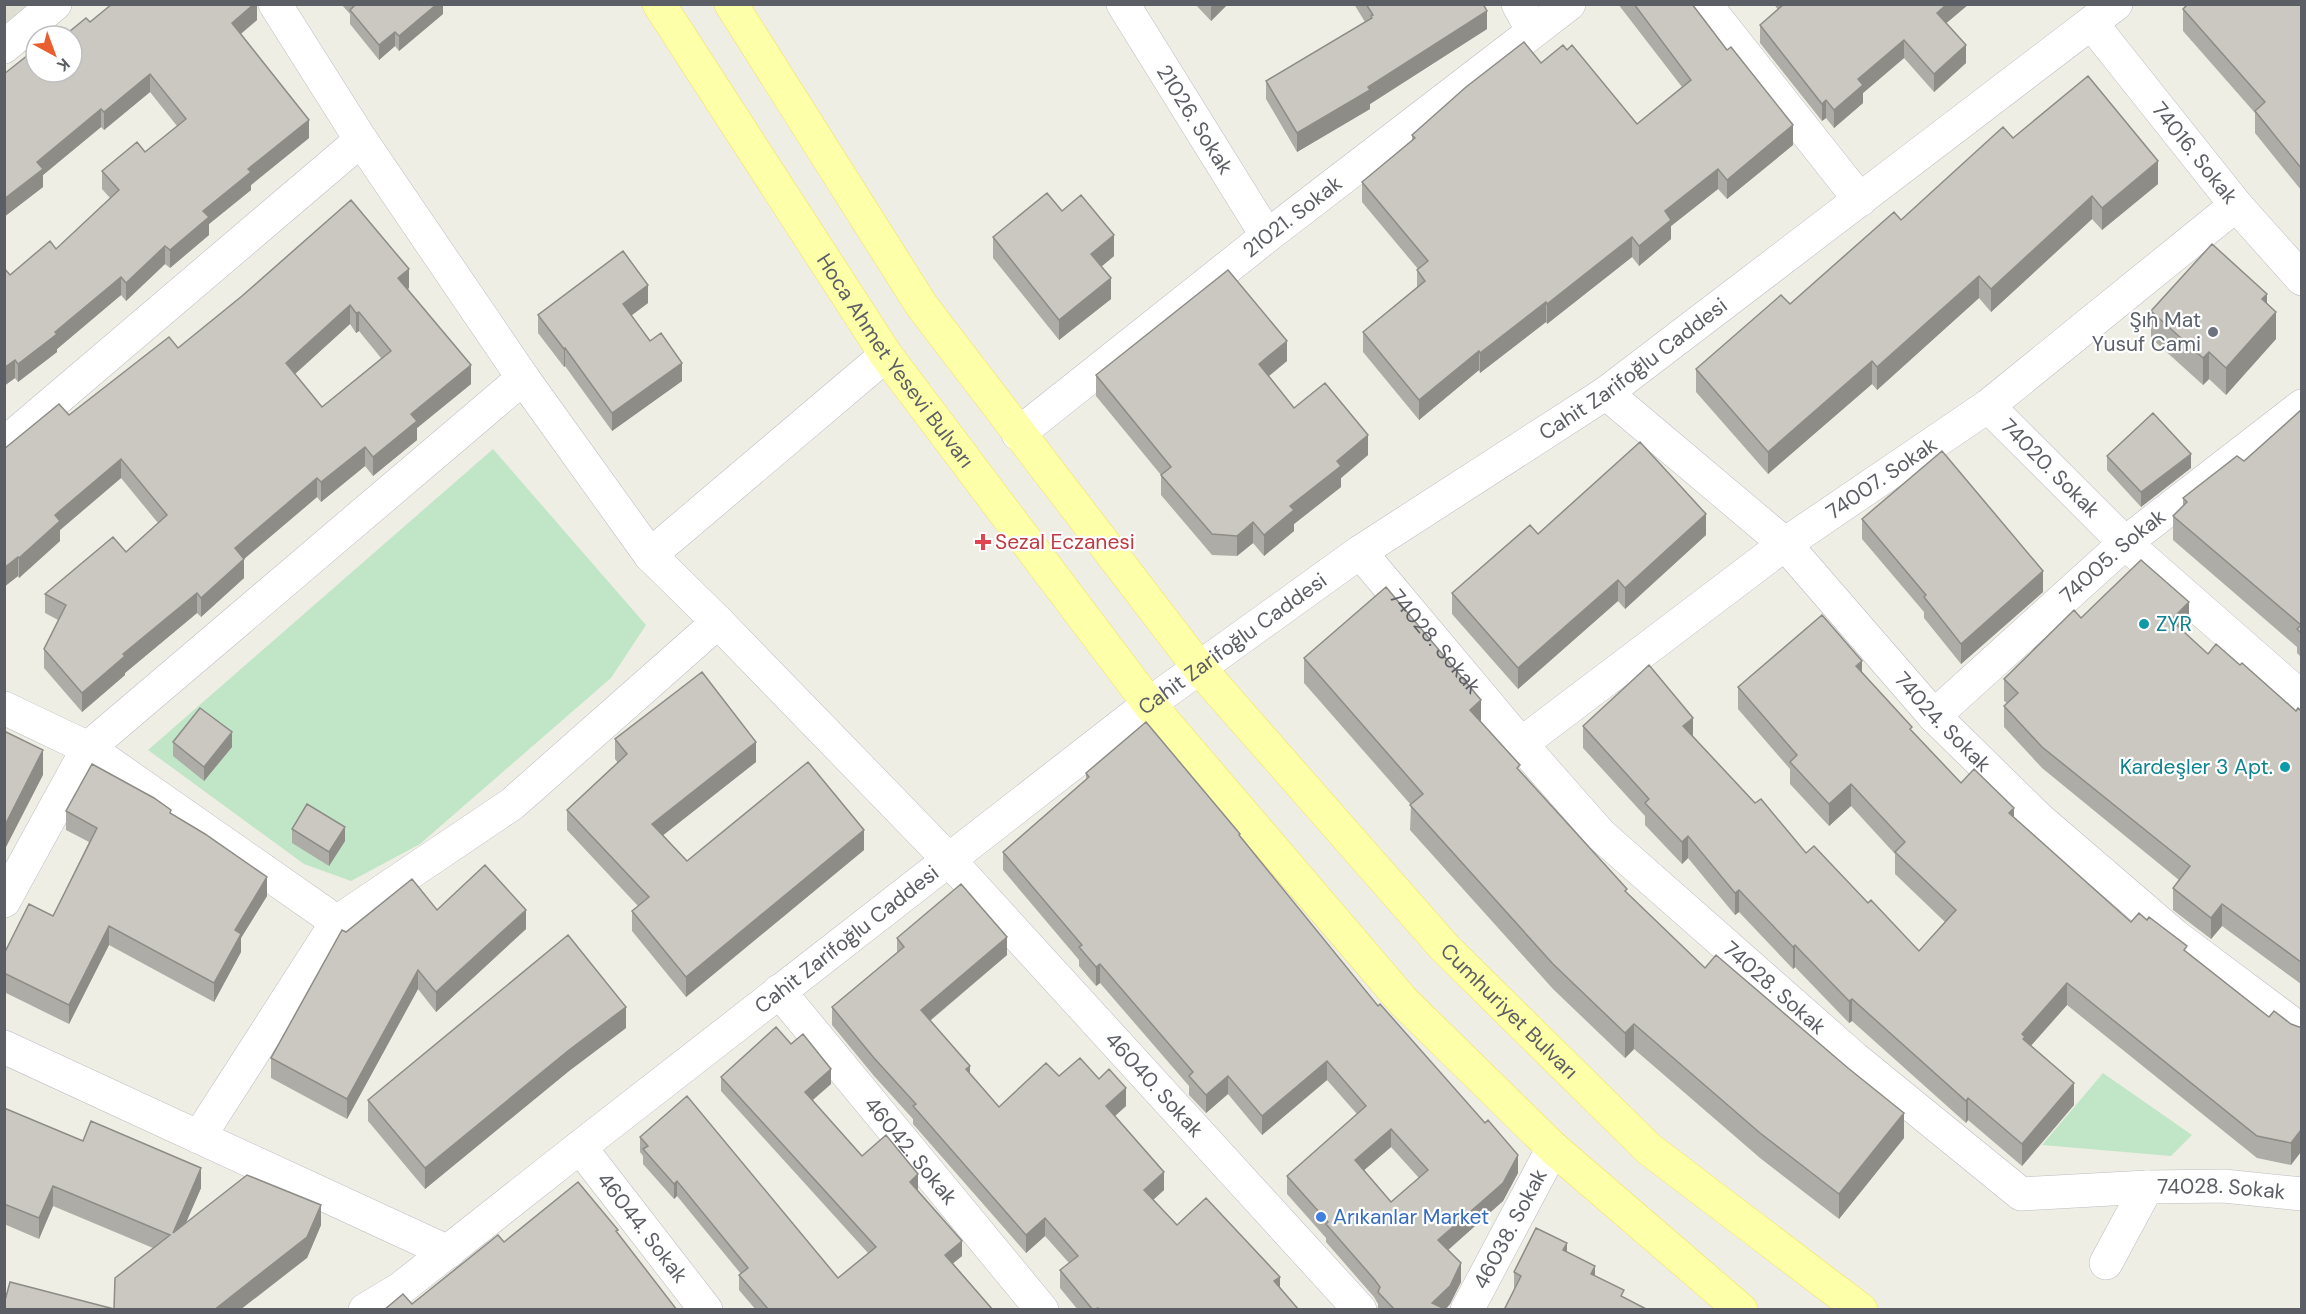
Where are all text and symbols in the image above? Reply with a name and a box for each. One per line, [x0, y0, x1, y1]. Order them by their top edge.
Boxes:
north arrow [24, 24, 84, 84]
text: K [52, 54, 74, 77]
street label: 21026. Sokak [1150, 59, 1240, 180]
street label: 74016. Sokak [2145, 96, 2244, 210]
street label: 21021. Sokak [1237, 169, 1348, 264]
street label: Hoca Ahmet Yesevi Bulvarı [810, 248, 980, 474]
street label: Cahit Zarifoğlu Caddesi [1533, 292, 1733, 447]
place label: Şıh Mat Yusuf Cami [2092, 306, 2201, 358]
marker: Şıh Mat Yusuf Cami [2206, 325, 2220, 339]
street label: 74020. Sokak [1995, 413, 2106, 524]
street label: 74007. Sokak [1821, 431, 1943, 526]
street label: 74005. Sokak [2054, 502, 2172, 609]
place label: Sezal Eczanesi [995, 528, 1135, 556]
marker: Sezal Eczanesi [976, 535, 990, 549]
street label: Cahit Zarifoğlu Caddesi [1132, 566, 1332, 721]
street label: 74028. Sokak [1383, 583, 1487, 700]
place label: ZYR [2156, 610, 2192, 638]
marker: ZYR [2137, 617, 2151, 631]
street label: 74024. Sokak [1888, 666, 1997, 778]
place label: Kardeşler 3 Apt. [2120, 753, 2273, 781]
marker: Kardeşler 3 Apt. [2278, 760, 2292, 774]
street label: Cahit Zarifoğlu Caddesi [749, 859, 945, 1020]
street label: 74028. Sokak [1717, 935, 1832, 1041]
street label: Cumhuriyet Bulvarı [1434, 937, 1584, 1085]
street label: 46040. Sokak [1099, 1026, 1210, 1144]
street label: 46042. Sokak [858, 1091, 964, 1211]
street label: 46038. Sokak [1467, 1163, 1554, 1294]
street label: 46044. Sokak [591, 1167, 694, 1289]
street label: 74028. Sokak [2157, 1172, 2287, 1206]
place label: Arıkanlar Market [1333, 1203, 1489, 1231]
marker: Arıkanlar Market [1314, 1210, 1328, 1224]

